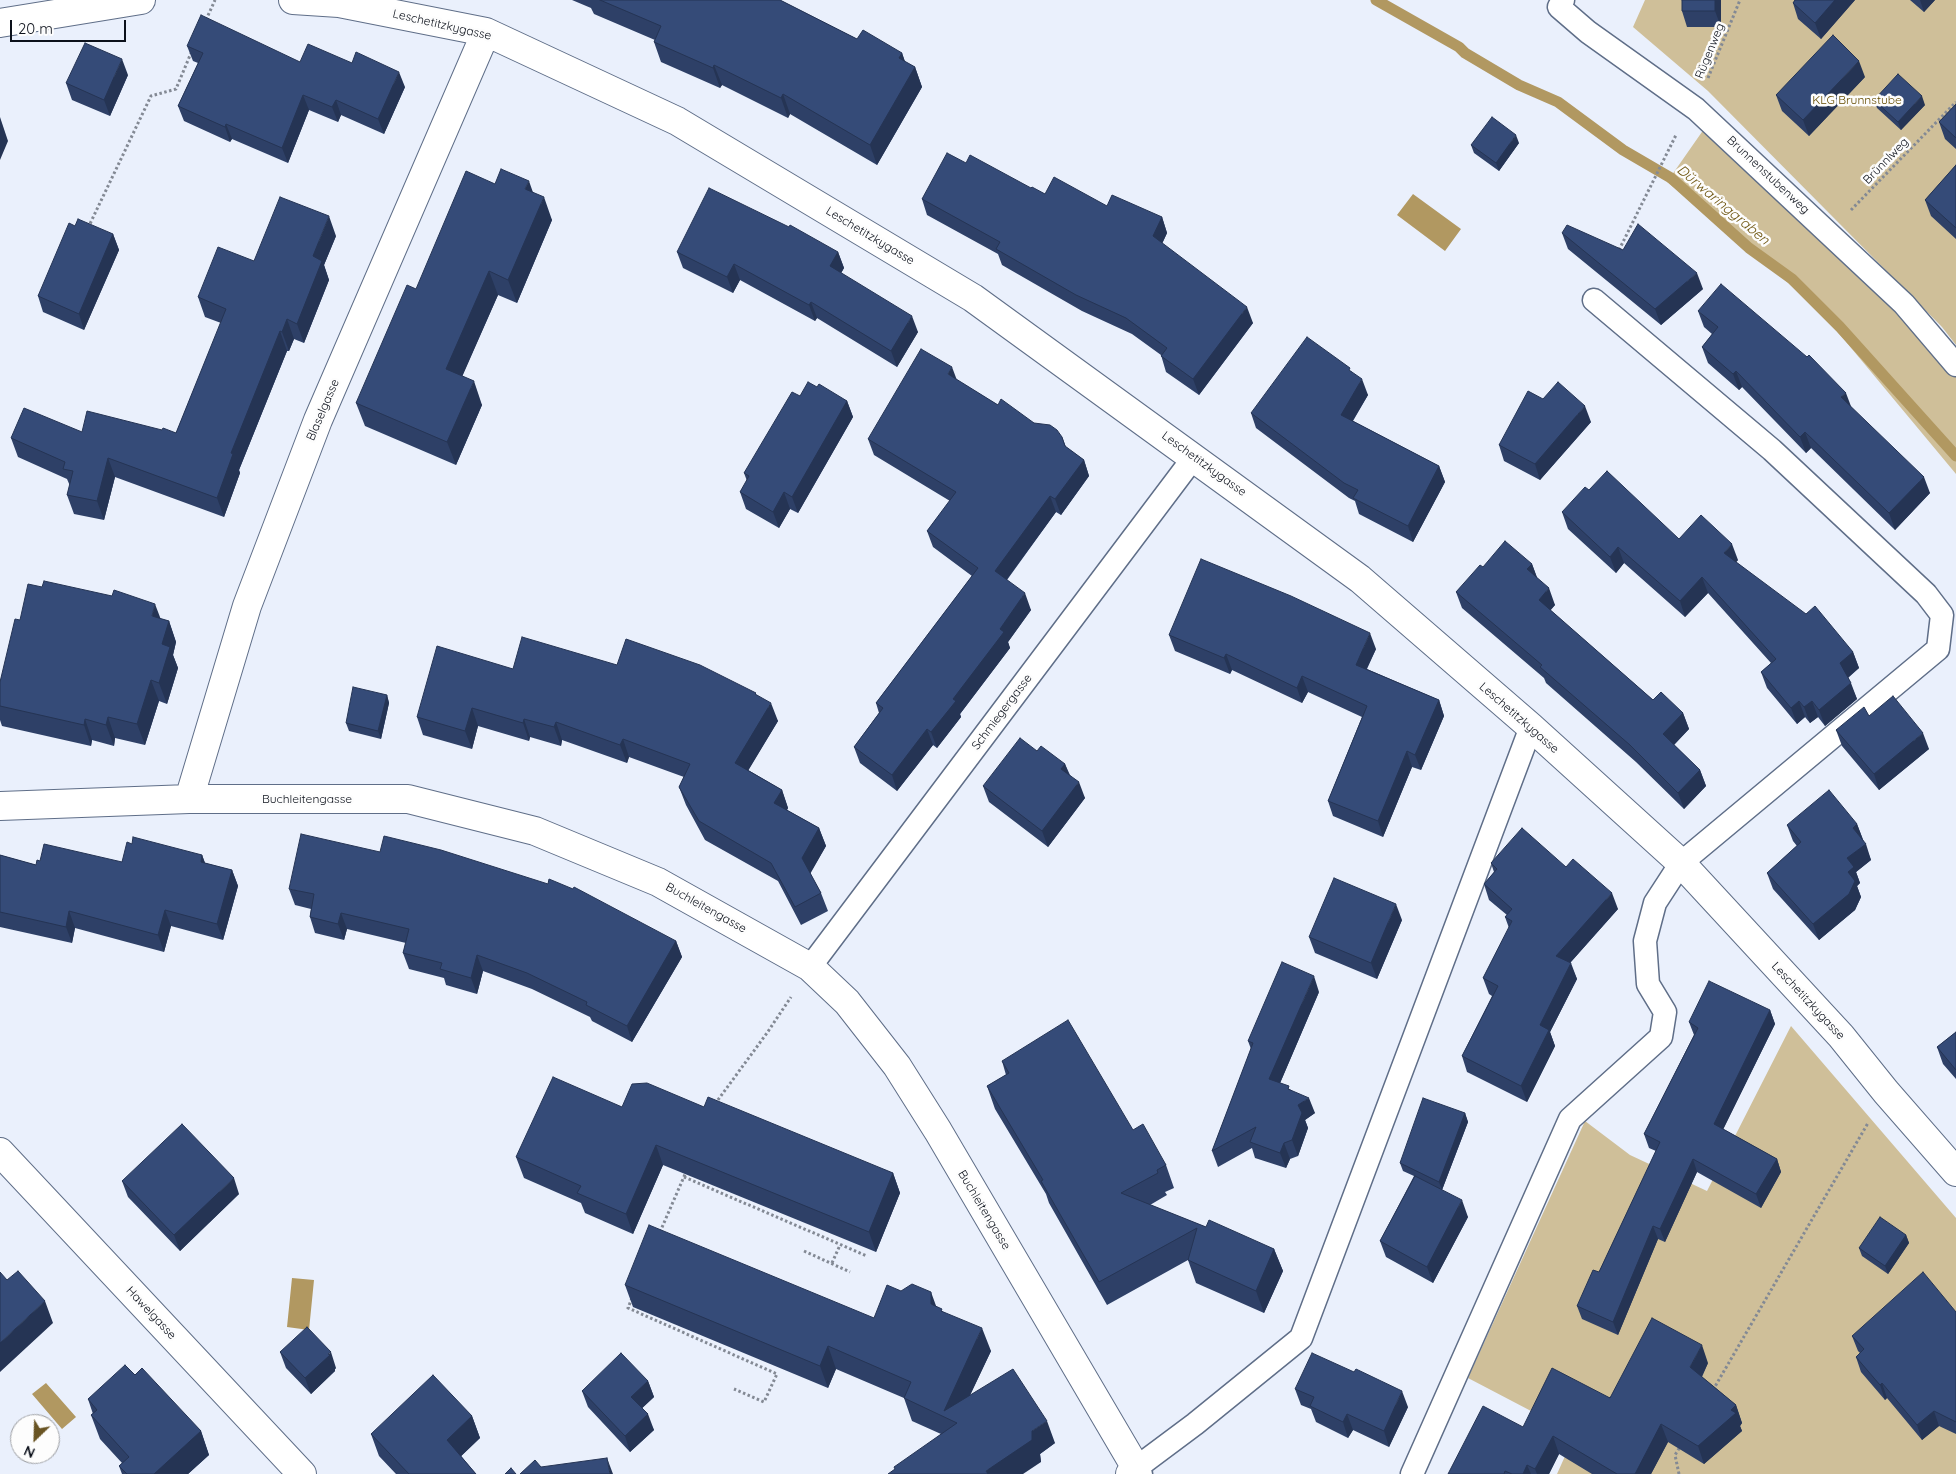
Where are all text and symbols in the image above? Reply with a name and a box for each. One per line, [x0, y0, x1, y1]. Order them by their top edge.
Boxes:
street label: Leschetitzkygasse [391, 7, 493, 43]
scale bar [12, 10, 129, 42]
text: 20 m [18, 19, 53, 38]
street label: Rügenweg [1692, 21, 1728, 81]
park label: KLG Brunnstube [1812, 93, 1902, 107]
street label: Brunnenstubenweg [1724, 133, 1812, 217]
street label: Brünnlweg [1860, 135, 1912, 187]
water label: Dürwaringgraben [1673, 161, 1773, 249]
street label: Leschetitzkygasse [823, 204, 917, 268]
street label: Blaselgasse [304, 377, 342, 443]
street label: Leschetitzkygasse [1159, 429, 1249, 499]
street label: Schmiegergasse [969, 671, 1035, 753]
street label: Leschetitzkygasse [1476, 679, 1562, 757]
street label: Buchleitengasse [262, 792, 352, 806]
street label: Buchleitengasse [663, 880, 749, 936]
street label: Leschetitzkygasse [1768, 959, 1848, 1043]
street label: Buchleitengasse [955, 1168, 1013, 1252]
street label: Hawelgasse [123, 1284, 179, 1342]
north arrow [10, 1414, 60, 1464]
text: N [21, 1441, 38, 1462]

